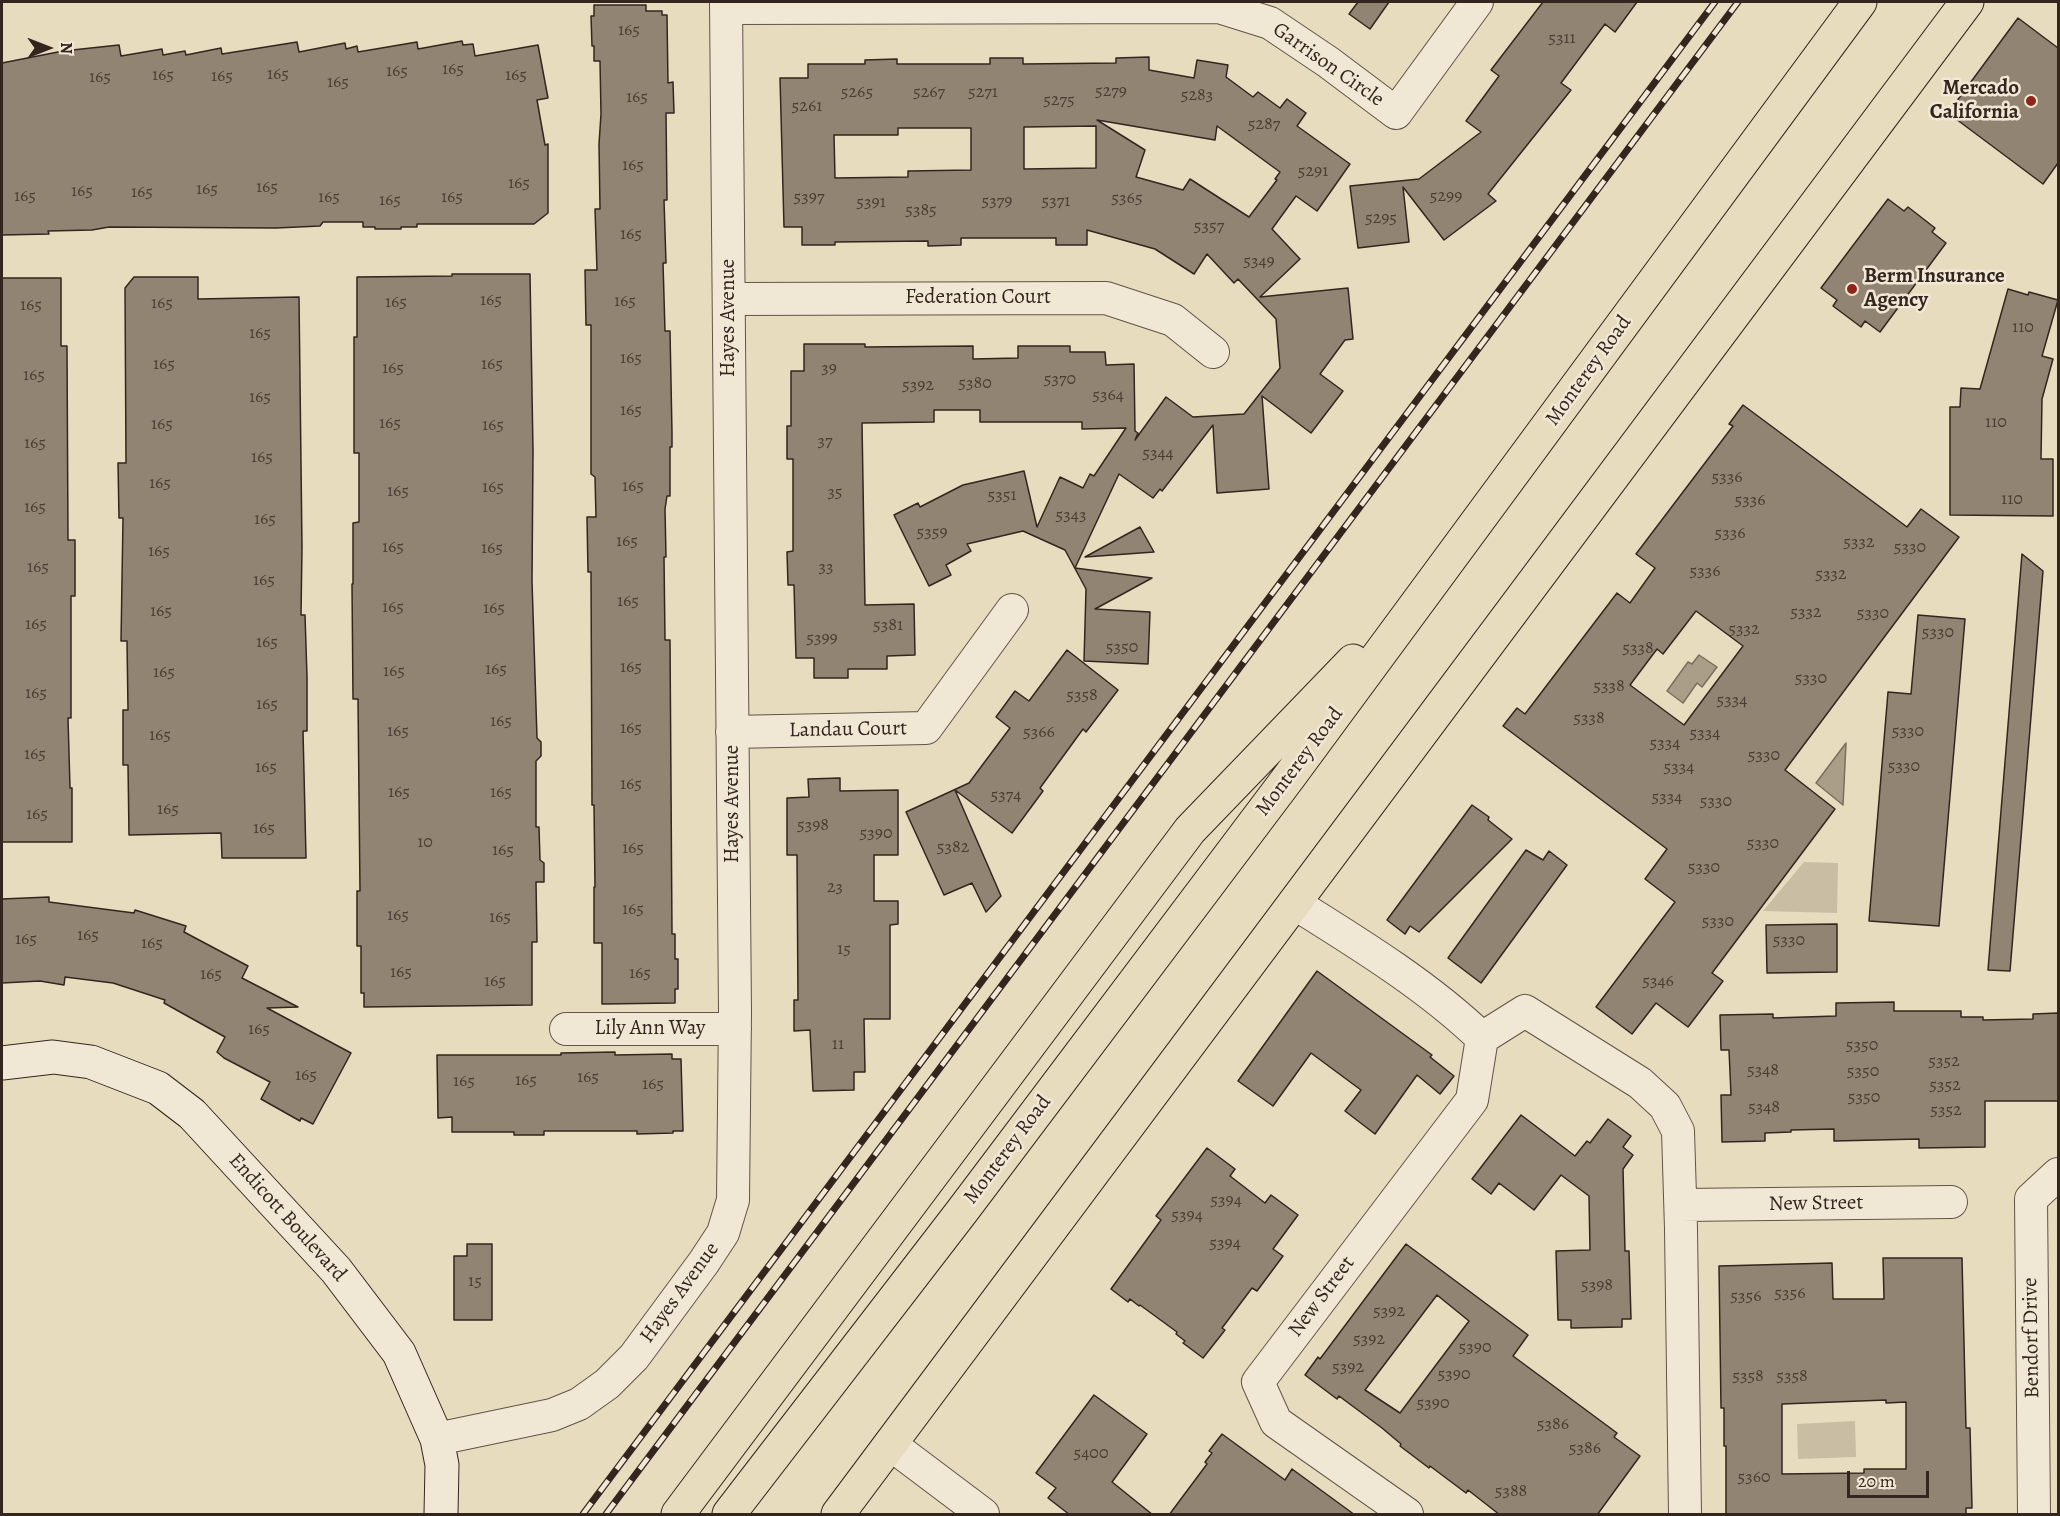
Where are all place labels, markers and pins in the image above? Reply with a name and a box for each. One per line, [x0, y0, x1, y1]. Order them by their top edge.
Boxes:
place label: Mercado California [1930, 76, 2019, 126]
marker: Mercado California [2024, 94, 2038, 108]
place label: Berm Insurance Agency [1864, 264, 2005, 314]
marker: Berm Insurance Agency [1845, 282, 1859, 296]

